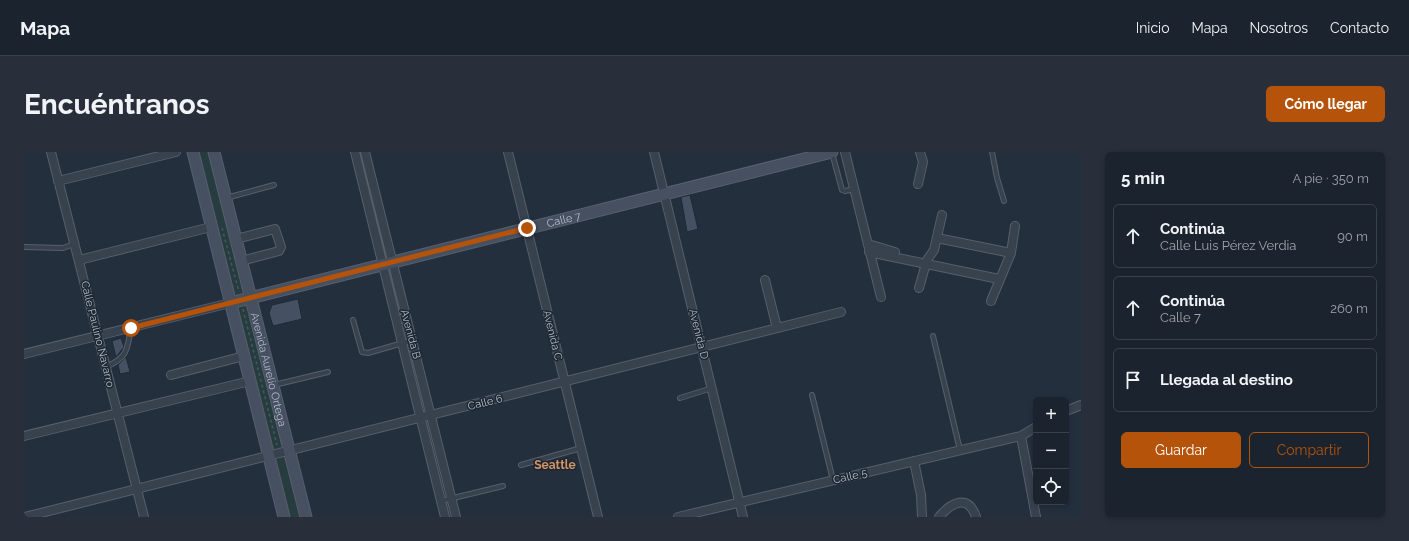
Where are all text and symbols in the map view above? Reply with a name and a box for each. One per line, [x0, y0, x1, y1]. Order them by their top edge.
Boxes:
text: Mapa [20, 17, 70, 39]
text: Inicio [1136, 20, 1169, 36]
text: Mapa [1191, 20, 1228, 36]
text: Nosotros [1250, 20, 1308, 36]
text: Contacto [1330, 20, 1389, 36]
button: Cómo llegar [1266, 86, 1385, 122]
text: Encuéntranos [24, 88, 210, 121]
text: 5 min [1121, 168, 1165, 188]
text: A pie · 350 m [1292, 171, 1369, 186]
street label: Calle 7 [545, 209, 582, 230]
route end [518, 219, 536, 237]
text: Continúa [1160, 220, 1225, 238]
icon: ahead [1122, 225, 1144, 247]
text: 90 m [1337, 229, 1368, 244]
text: Calle Luis Pérez Verdia [1160, 238, 1296, 253]
street label: Calle Paulino Navarro [78, 280, 117, 389]
text: Continúa [1160, 292, 1225, 310]
icon: ahead [1122, 297, 1144, 319]
text: 260 m [1330, 301, 1368, 316]
street label: Avenida B [398, 308, 423, 360]
street label: Avenida D [686, 308, 711, 361]
street label: Avenida C [540, 309, 565, 362]
text: Calle 7 [1160, 310, 1201, 325]
street label: Avenida Aurelio Ortega [248, 311, 289, 428]
route start [122, 319, 140, 337]
icon: arrive [1122, 369, 1144, 391]
text: Llegada al destino [1160, 371, 1293, 389]
street label: Calle 6 [466, 392, 504, 413]
map controls [1033, 397, 1069, 505]
button: + [1033, 397, 1069, 433]
button: Guardar [1121, 432, 1241, 468]
button: Compartir [1249, 432, 1369, 468]
button: − [1033, 433, 1069, 469]
district label: Seattle [534, 458, 576, 472]
street label: Calle 5 [832, 466, 869, 487]
button: locate [1033, 469, 1069, 505]

